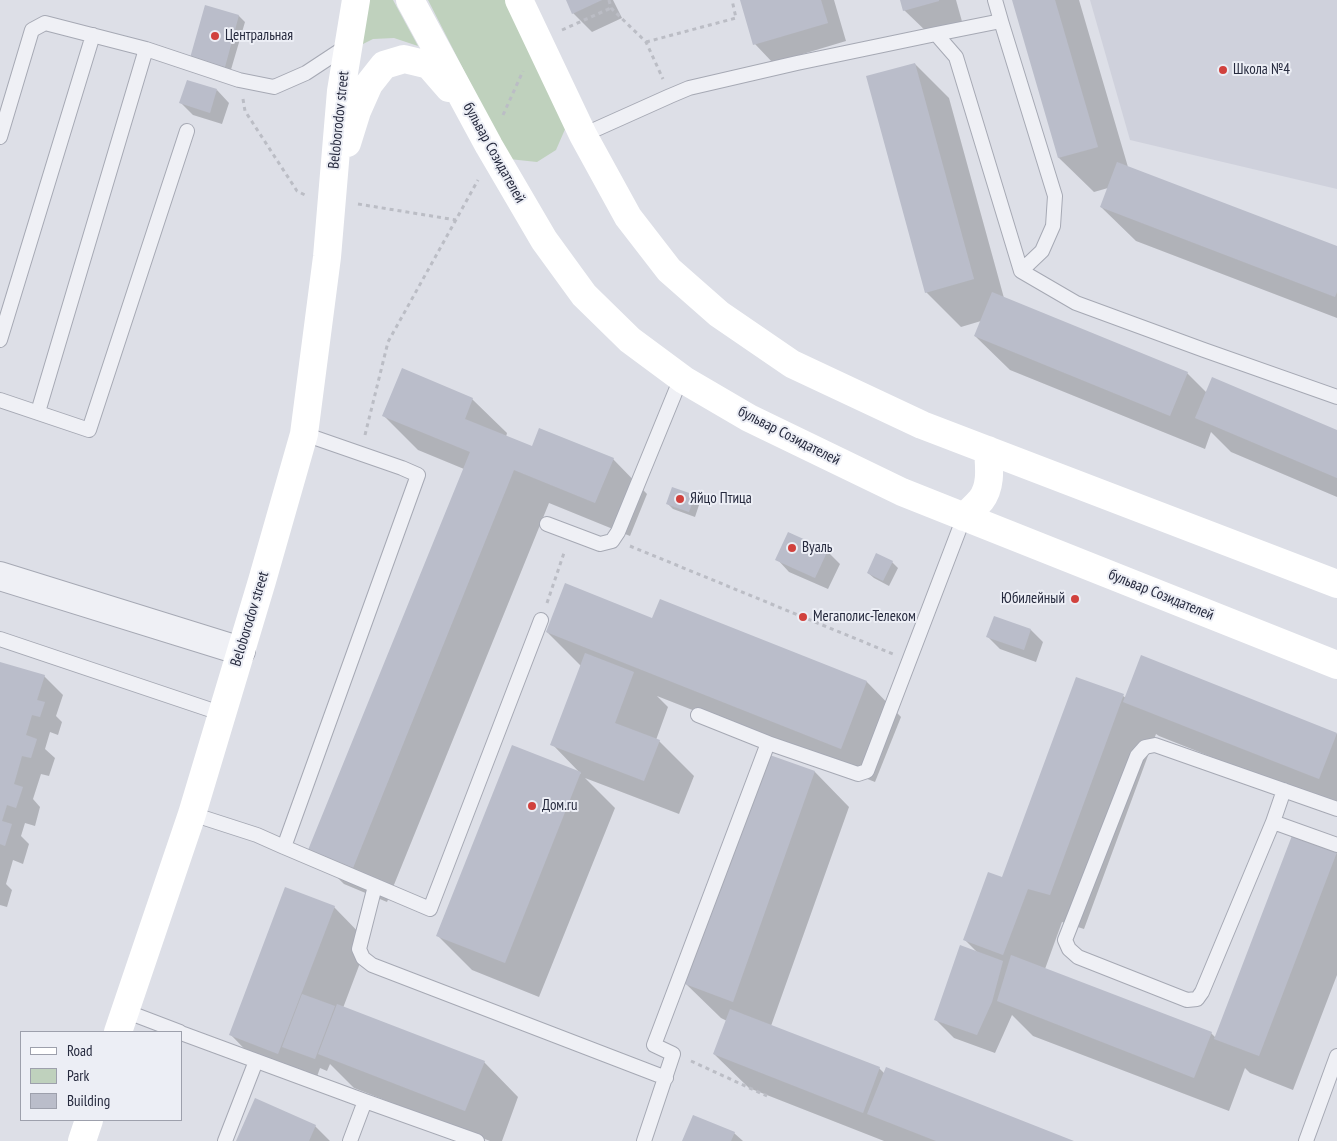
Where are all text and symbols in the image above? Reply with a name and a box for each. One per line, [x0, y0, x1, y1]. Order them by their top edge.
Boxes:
place label: Центральная [225, 27, 293, 45]
marker: Центральная [209, 30, 221, 42]
place label: Школа №4 [1233, 61, 1290, 79]
marker: Школа №4 [1217, 64, 1229, 76]
street label: Beloborodov street [325, 70, 353, 170]
street label: бульвар Созидателей [459, 100, 529, 206]
street label: бульвар Созидателей [735, 403, 843, 469]
place label: Яйцо Птица [690, 490, 752, 508]
marker: Яйцо Птица [674, 493, 686, 505]
place label: Вуаль [802, 539, 832, 557]
marker: Вуаль [786, 542, 798, 554]
street label: бульвар Созидателей [1106, 566, 1216, 624]
street label: Beloborodov street [227, 569, 273, 669]
place label: Юбилейный [1001, 590, 1065, 608]
marker: Юбилейный [1069, 593, 1081, 605]
place label: Мегаполис-Телеком [813, 608, 916, 626]
marker: Мегаполис-Телеком [797, 611, 809, 623]
place label: Дом.ru [542, 797, 577, 815]
marker: Дом.ru [526, 800, 538, 812]
legend [20, 1031, 182, 1121]
text: Road [67, 1041, 93, 1060]
text: Park [67, 1066, 89, 1085]
text: Building [67, 1091, 110, 1110]

